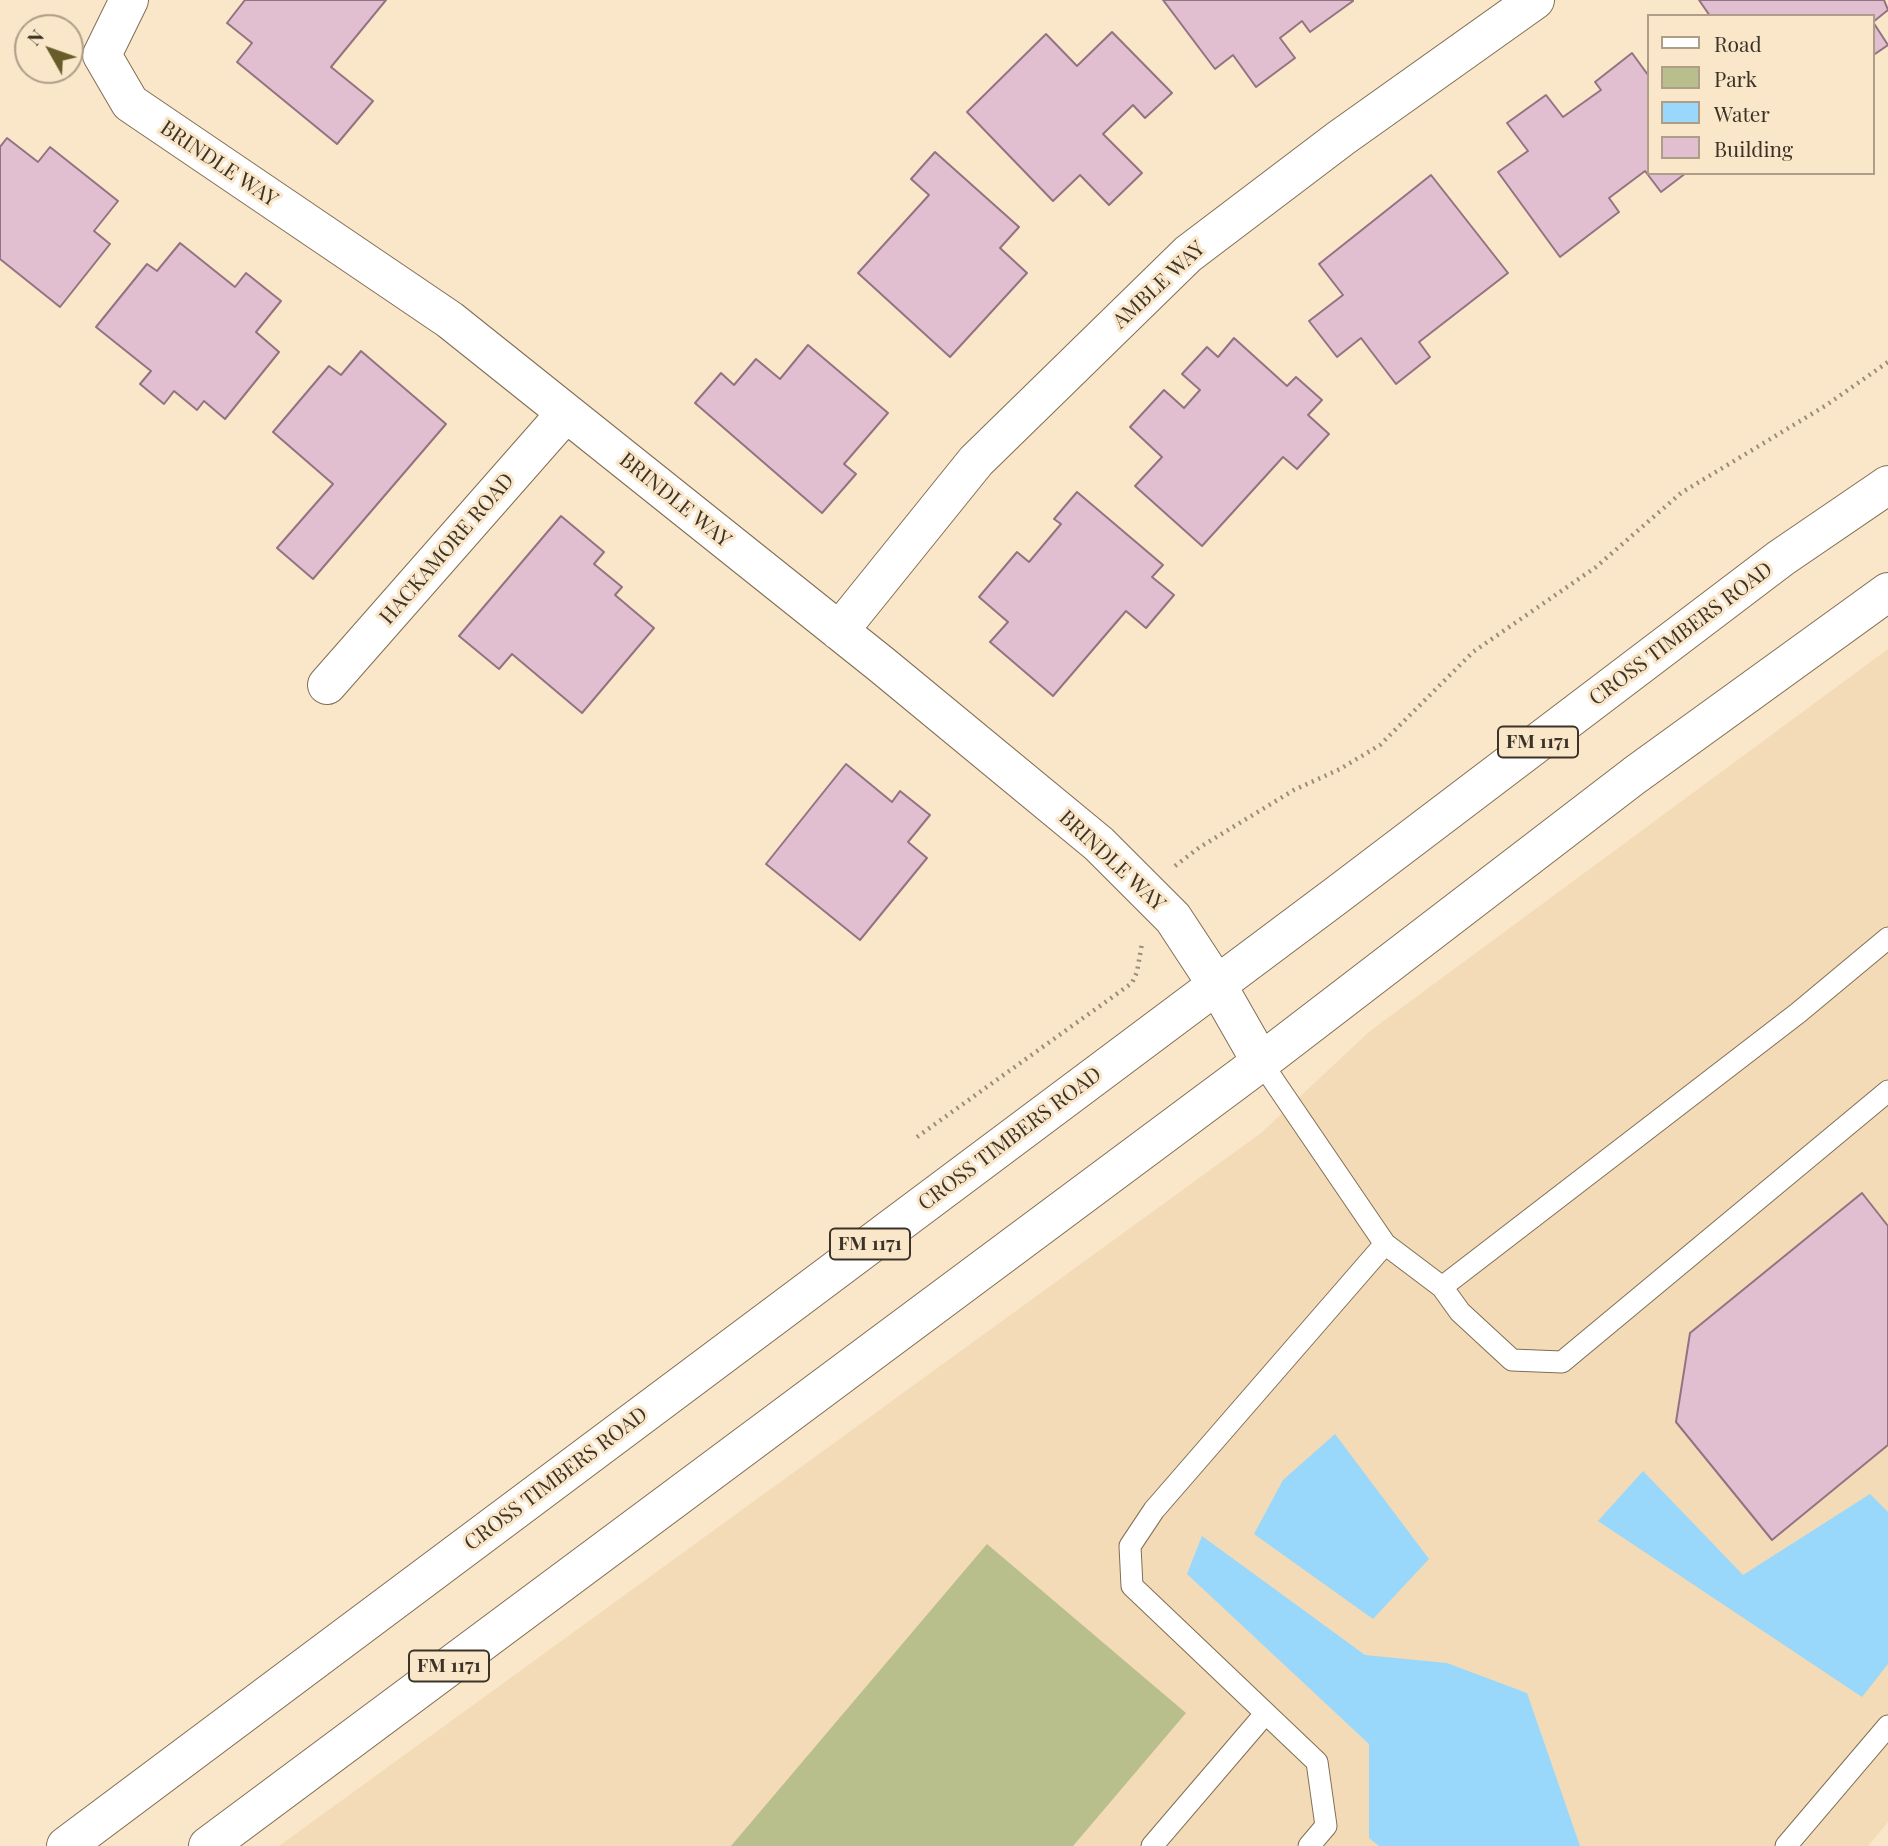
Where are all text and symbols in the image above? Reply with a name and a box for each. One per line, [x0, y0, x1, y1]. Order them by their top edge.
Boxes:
north arrow [14, 14, 84, 84]
legend [1646, 14, 1874, 175]
text: N [20, 23, 49, 50]
text: Road [1714, 29, 1762, 57]
text: Park [1714, 64, 1757, 92]
text: Water [1714, 99, 1770, 127]
street label: BRINDLE WAY [155, 115, 283, 213]
text: Building [1714, 134, 1793, 162]
street label: AMBLE WAY [1108, 236, 1210, 334]
street label: BRINDLE WAY [614, 447, 736, 553]
street label: HACKAMORE ROAD [375, 468, 519, 630]
street label: CROSS TIMBERS ROAD [1584, 557, 1778, 711]
road number: FM 1171 [1498, 726, 1578, 758]
street label: BRINDLE WAY [1054, 805, 1170, 917]
street label: CROSS TIMBERS ROAD [913, 1062, 1107, 1216]
road number: FM 1171 [830, 1228, 910, 1260]
street label: CROSS TIMBERS ROAD [459, 1402, 653, 1556]
road number: FM 1171 [409, 1650, 489, 1682]

